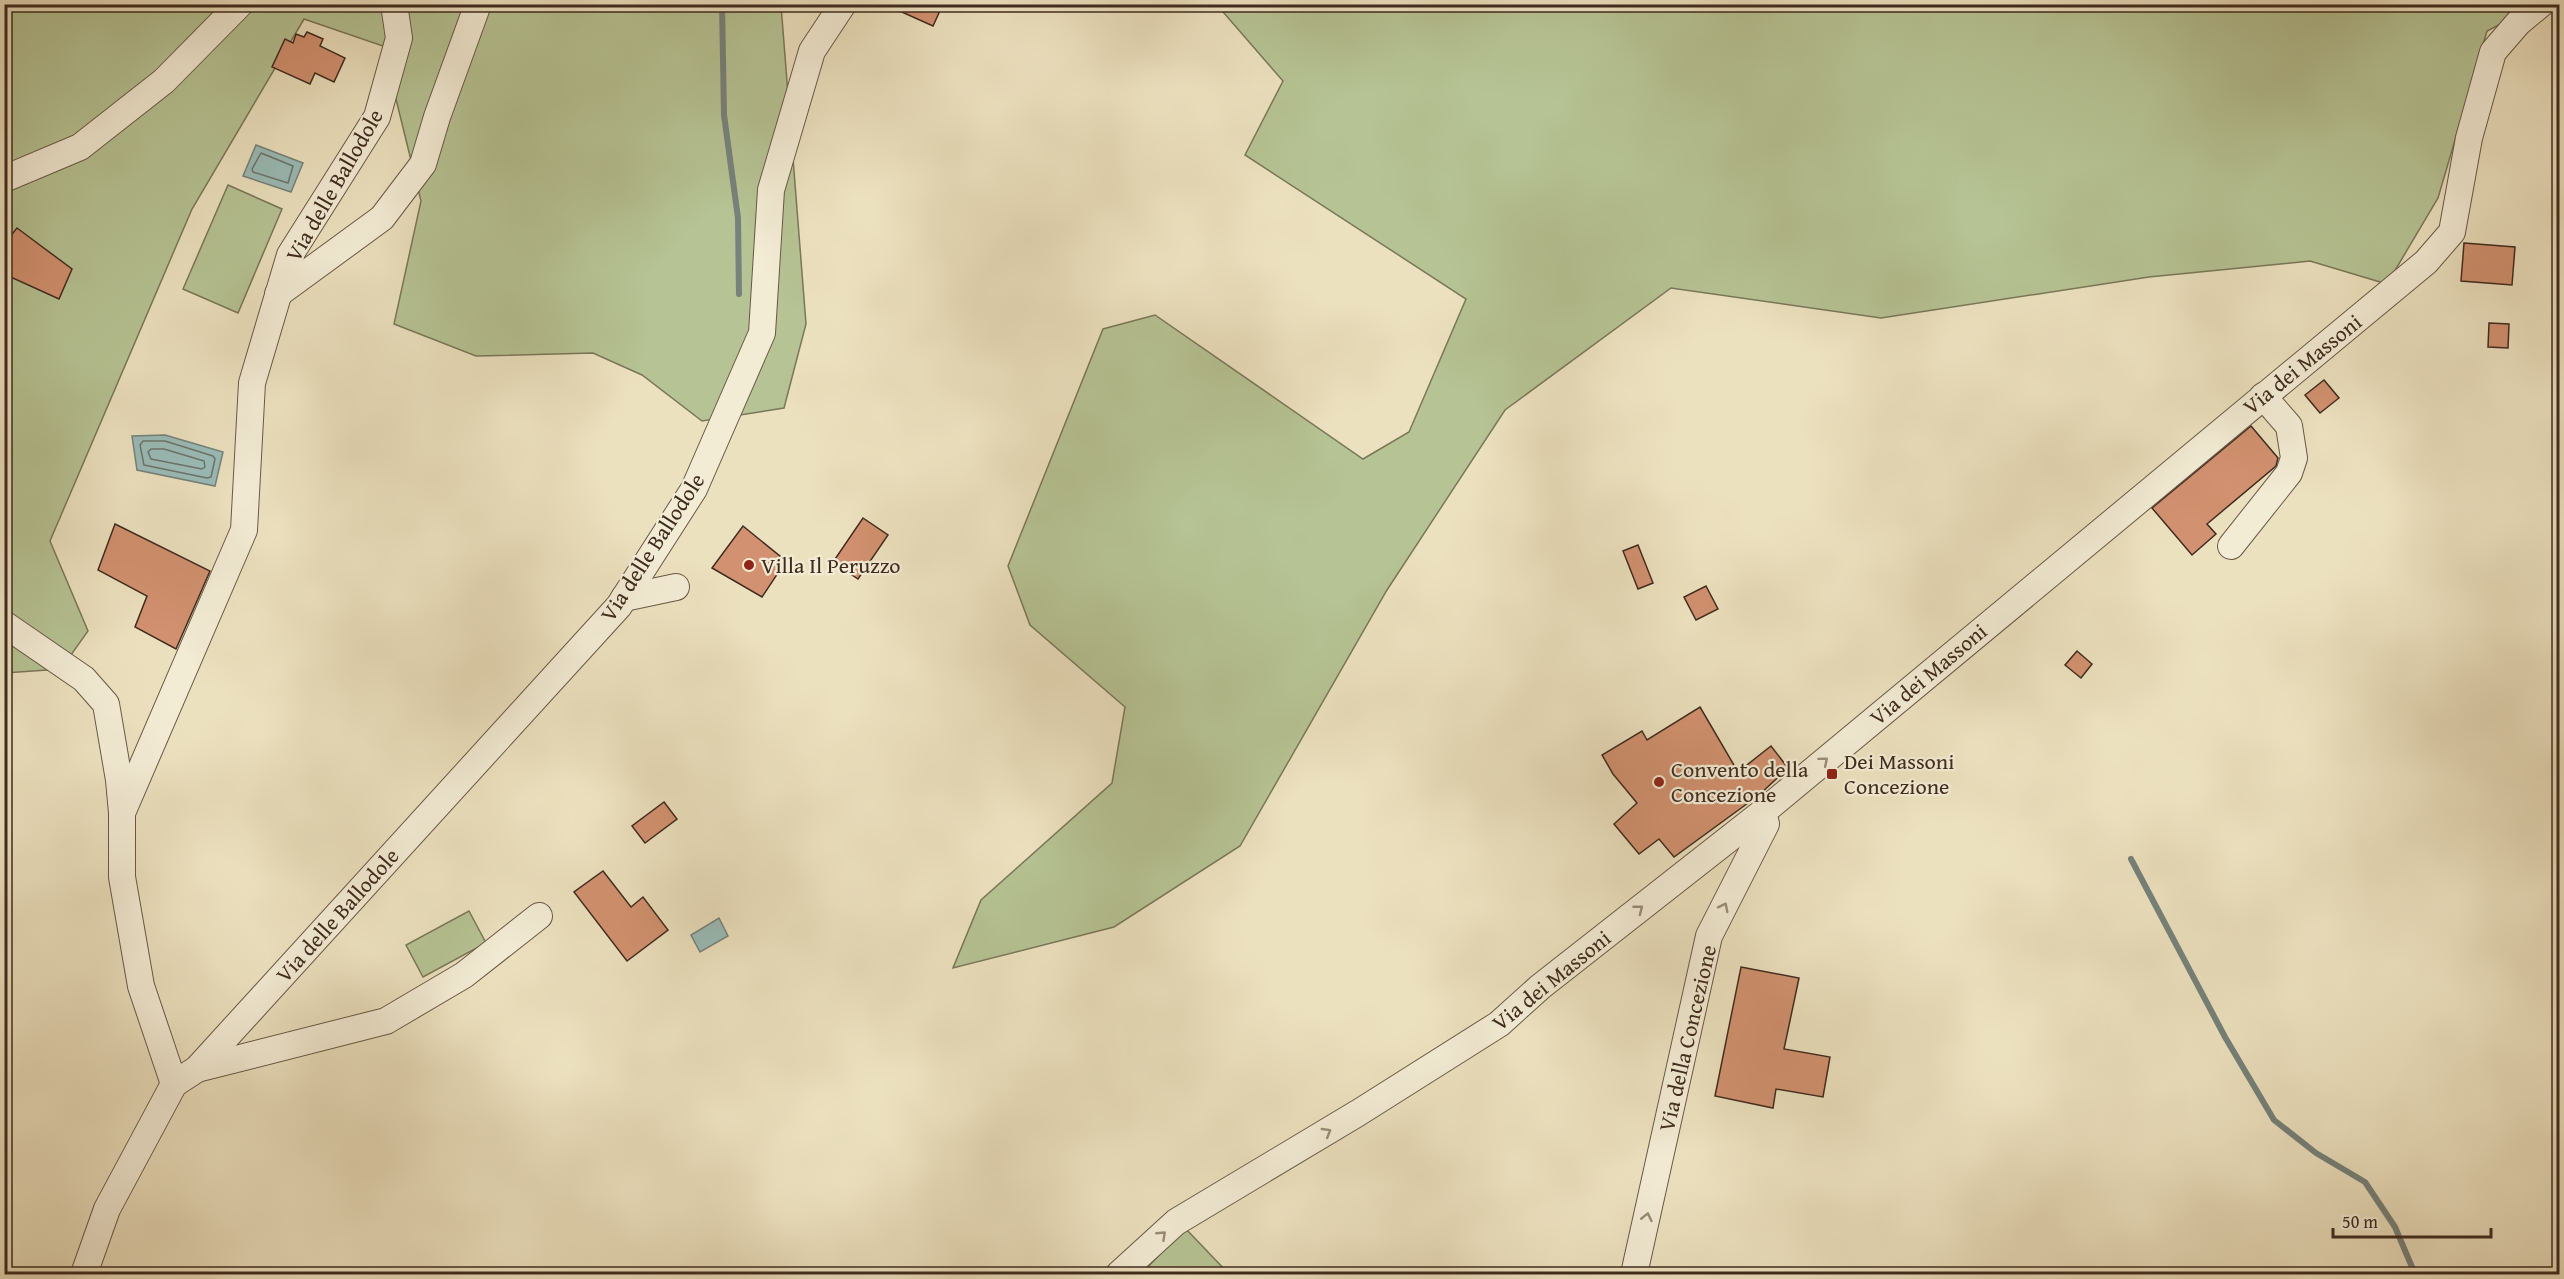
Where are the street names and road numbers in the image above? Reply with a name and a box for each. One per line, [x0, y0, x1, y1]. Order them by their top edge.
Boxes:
street label: Via delle Ballodole [277, 103, 391, 267]
street label: Via dei Massoni [2236, 306, 2368, 422]
street label: Via delle Ballodole [592, 466, 712, 628]
street label: Via dei Massoni [1862, 615, 1994, 733]
street label: Via delle Ballodole [268, 841, 406, 989]
street label: Via dei Massoni [1485, 922, 1617, 1038]
street label: Via della Concezione [1650, 941, 1724, 1135]

